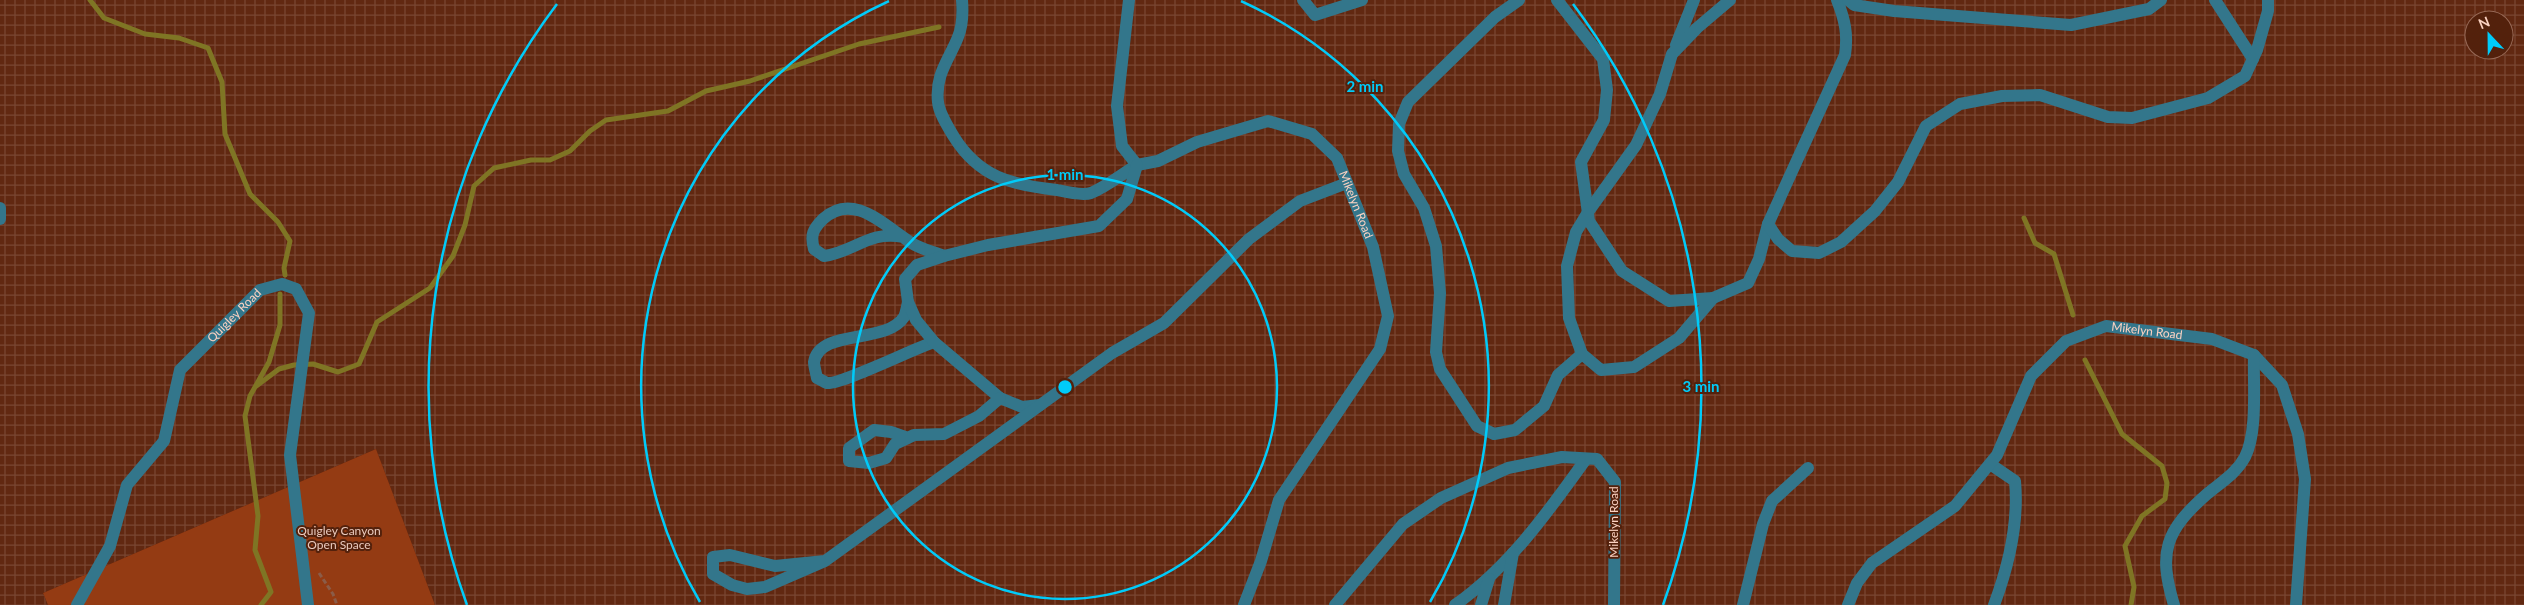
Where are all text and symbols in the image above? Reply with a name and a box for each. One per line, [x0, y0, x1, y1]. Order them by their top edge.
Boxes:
north arrow [2464, 10, 2514, 60]
text: N [2476, 13, 2492, 32]
text: 2 min [1346, 77, 1384, 95]
text: 1 min [1046, 165, 1084, 183]
street label: Mikelyn Road [1336, 169, 1377, 241]
street label: Quigley Road [204, 285, 264, 345]
street label: Mikelyn Road [2111, 319, 2183, 342]
text: 3 min [1682, 377, 1720, 395]
centre of rings [1056, 378, 1074, 396]
street label: Mikelyn Road [1606, 486, 1621, 558]
park label: Quigley Canyon Open Space [297, 523, 381, 552]

